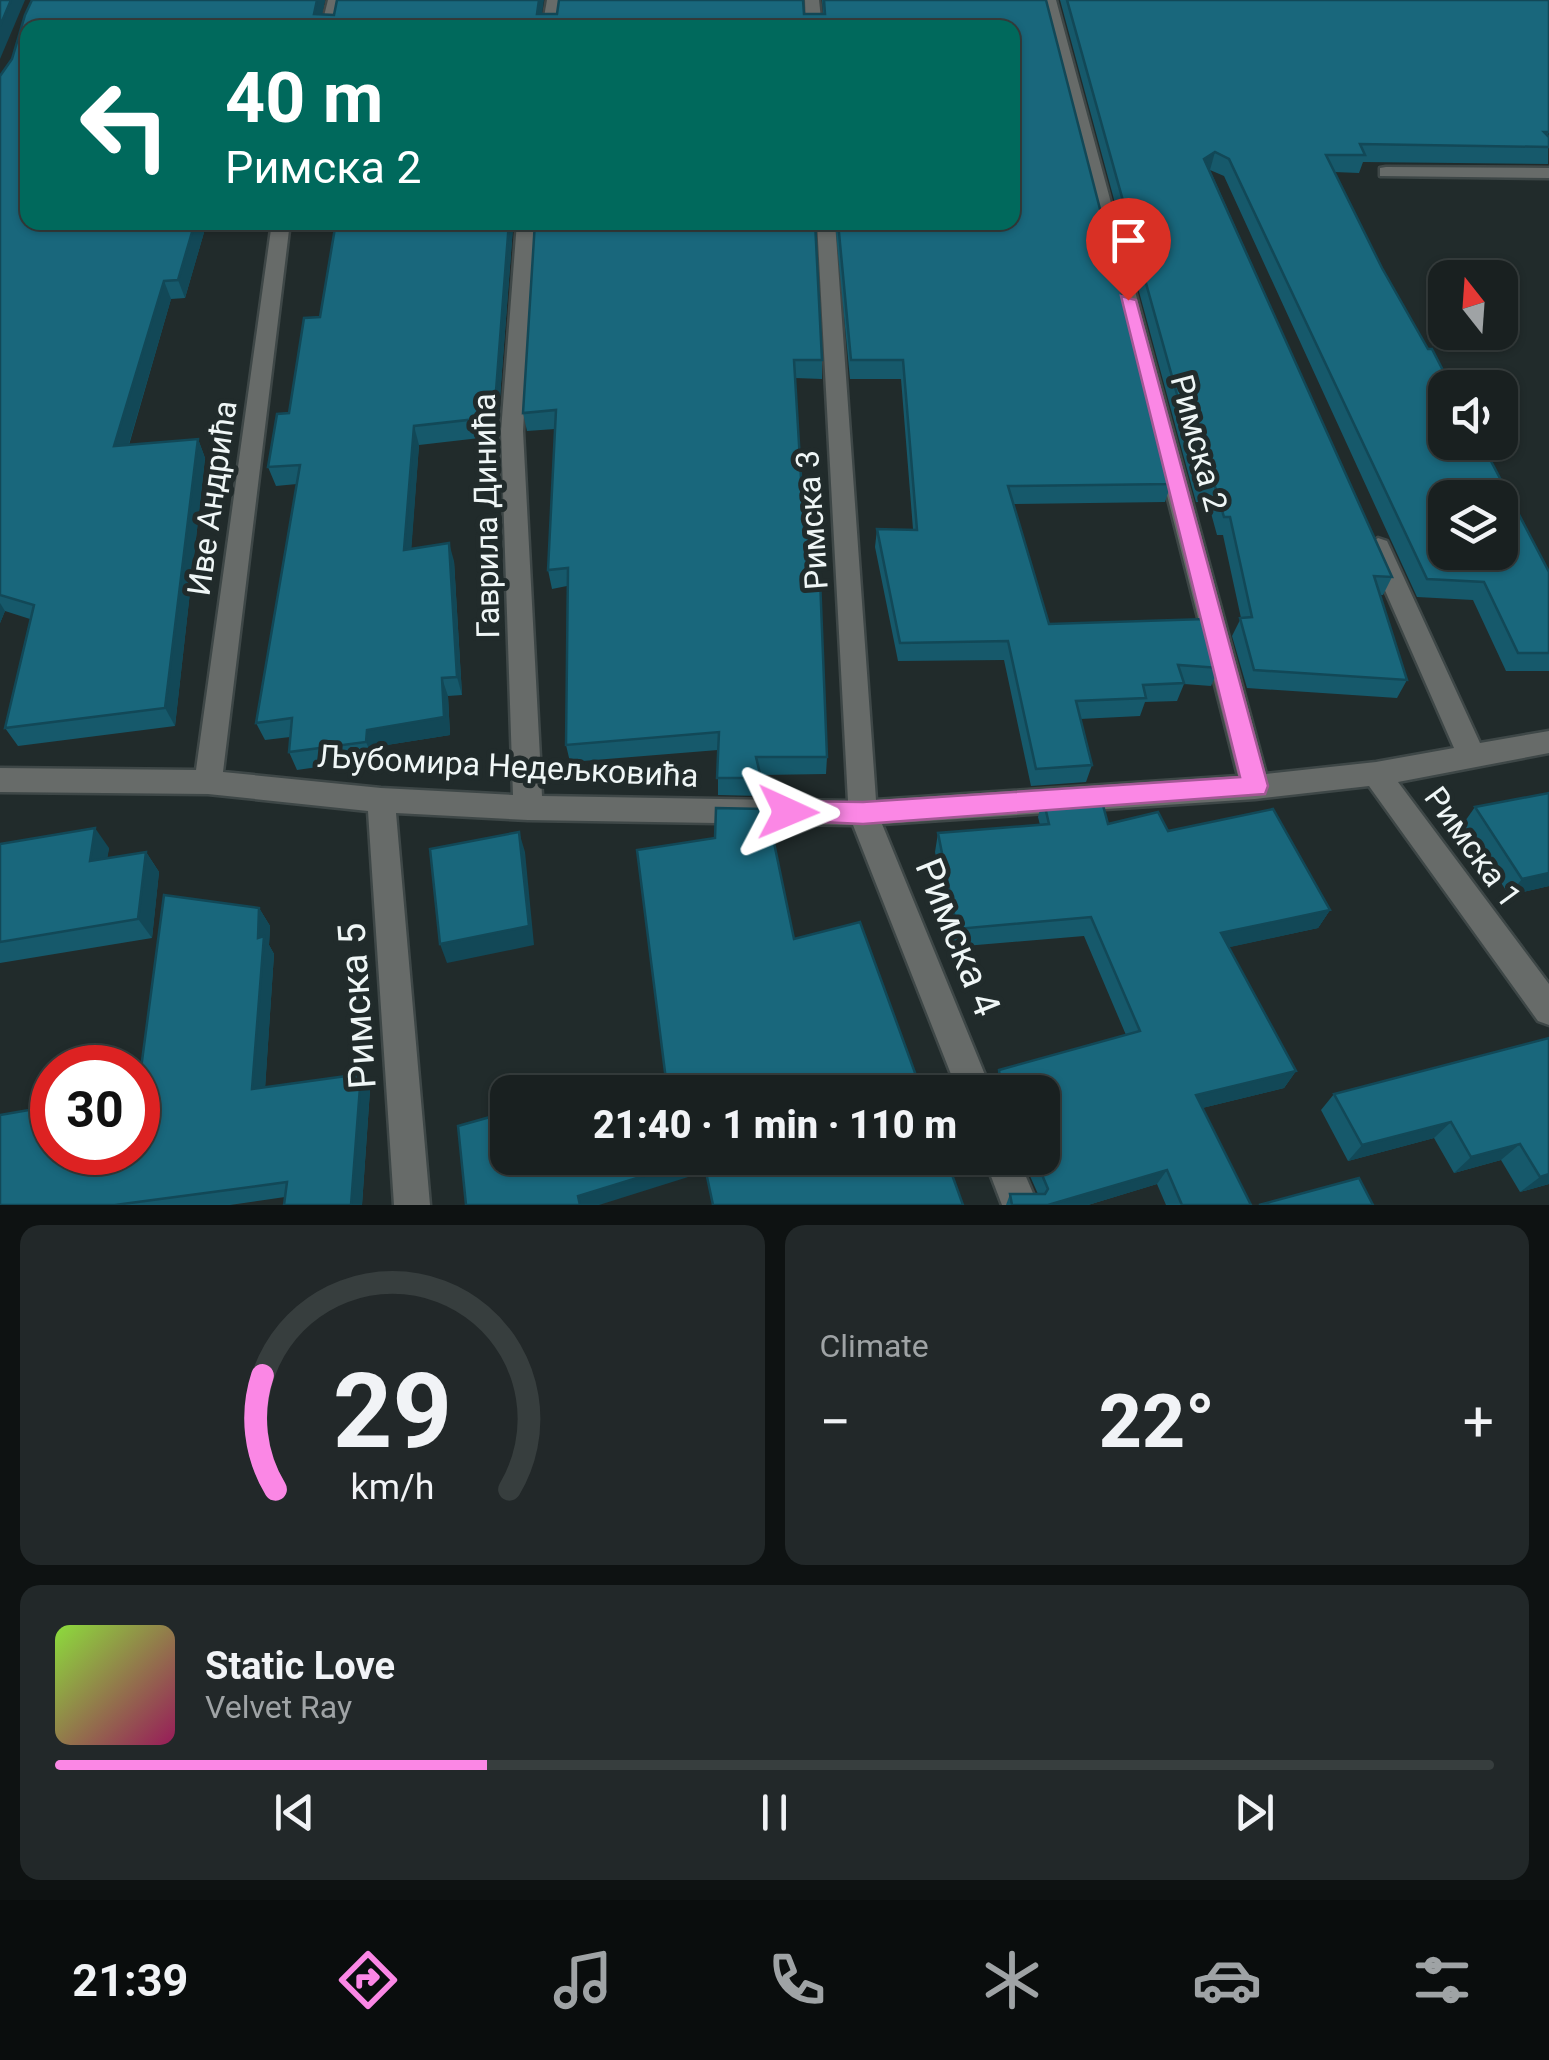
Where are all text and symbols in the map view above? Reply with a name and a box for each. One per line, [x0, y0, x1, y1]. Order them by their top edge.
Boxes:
text: 40 m [225, 57, 383, 139]
icon: left [60, 60, 190, 190]
text: Римска 2 [225, 141, 422, 194]
pin [1086, 198, 1171, 301]
icon: arrive [1101, 213, 1156, 268]
north arrow [1428, 260, 1518, 350]
map controls [1428, 260, 1518, 570]
button: sound [1428, 370, 1518, 460]
street label: Римска 2 [1163, 371, 1235, 515]
street label: Гаврила Динића [465, 393, 507, 639]
street label: Иве Андрића [180, 398, 244, 598]
street label: Римска 3 [788, 449, 836, 591]
button: layers [1428, 480, 1518, 570]
street label: Љубомира Недељковића [316, 737, 700, 795]
position arrow [736, 760, 840, 864]
street label: Римска 1 [1417, 779, 1529, 915]
street label: Римска 4 [907, 852, 1009, 1022]
street label: Римска 5 [329, 922, 385, 1090]
speed limit sign: 30 [30, 1045, 160, 1175]
text: 21:40 · 1 min · 110 m [593, 1103, 957, 1147]
text: Climate [820, 1327, 929, 1365]
text: 29 [333, 1351, 452, 1472]
text: 22° [1099, 1377, 1215, 1465]
text: − [820, 1390, 851, 1454]
text: + [1463, 1390, 1494, 1454]
text: km/h [350, 1466, 434, 1508]
text: Static Love [205, 1644, 395, 1688]
text: Velvet Ray [205, 1688, 352, 1726]
icon: previous [267, 1785, 322, 1840]
icon: pause [747, 1785, 802, 1840]
icon: next [1227, 1785, 1282, 1840]
icon: directions [333, 1945, 403, 2015]
icon: music [548, 1945, 618, 2015]
icon: phone [762, 1945, 832, 2015]
icon: climate [977, 1945, 1047, 2015]
icon: car [1192, 1945, 1262, 2015]
icon: filters [1407, 1945, 1477, 2015]
text: 21:39 [72, 1954, 188, 2007]

